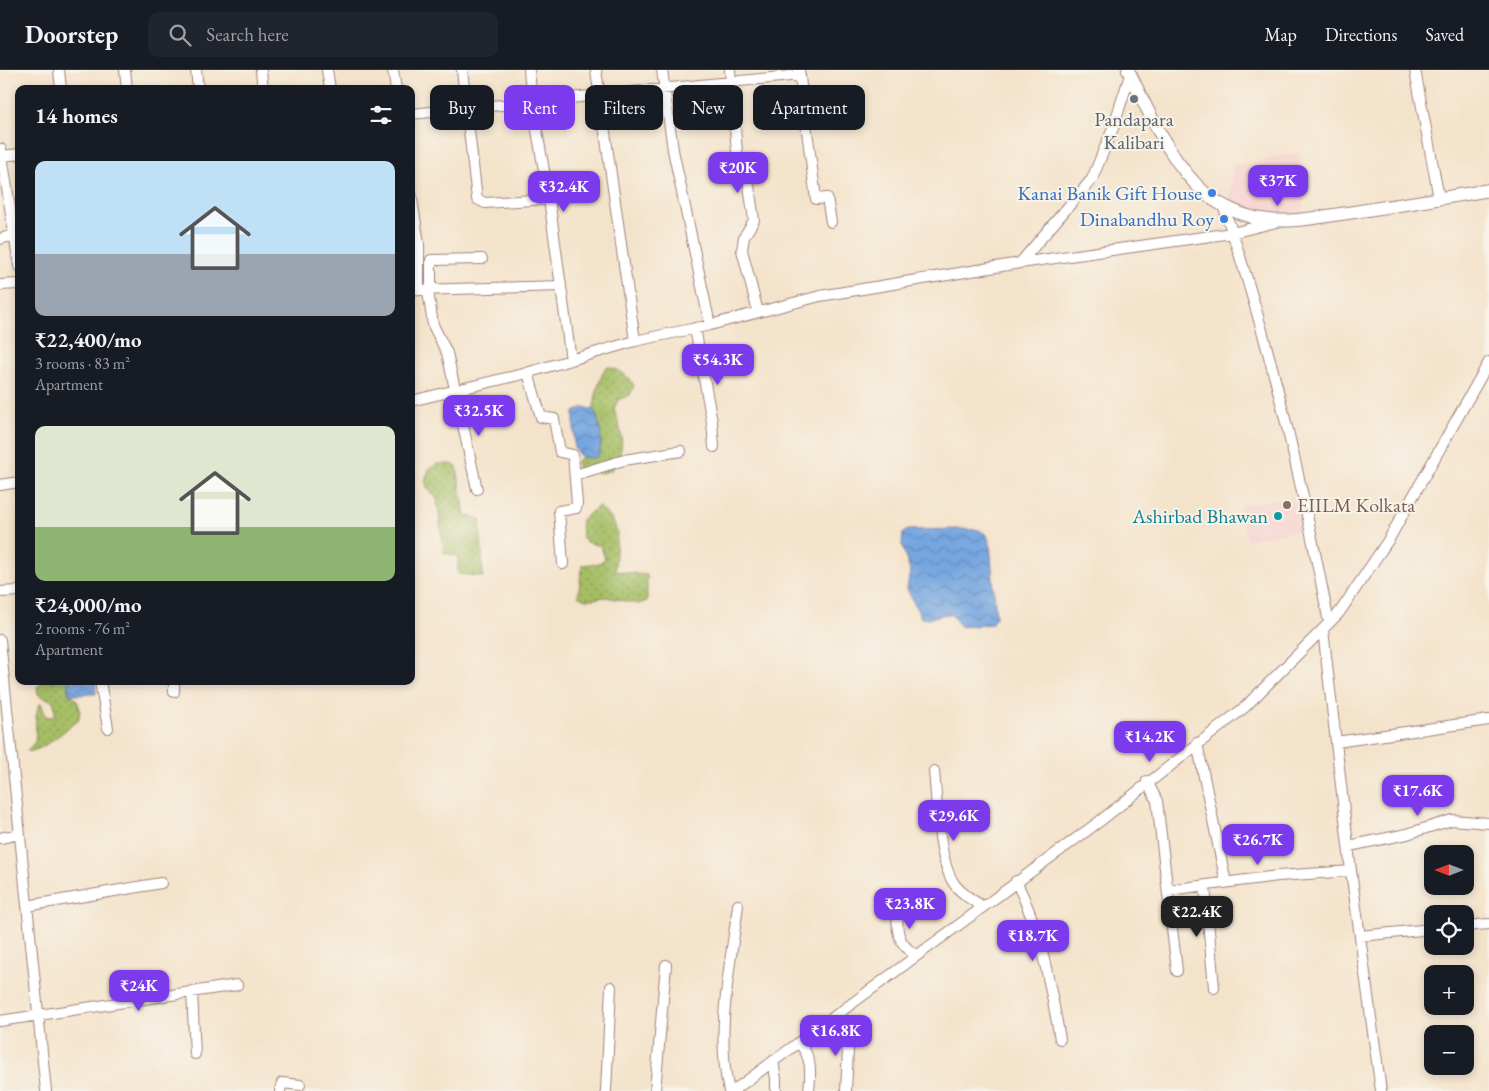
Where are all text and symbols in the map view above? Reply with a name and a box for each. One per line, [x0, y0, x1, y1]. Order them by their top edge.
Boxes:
search box [148, 12, 498, 57]
text: Doorstep [25, 19, 118, 50]
icon: search [166, 21, 194, 49]
text: Search here [206, 22, 289, 47]
text: Map [1265, 23, 1297, 46]
text: Directions [1325, 23, 1397, 46]
text: Saved [1425, 23, 1464, 46]
chip: Buy [430, 85, 494, 130]
chip: Rent [504, 85, 575, 130]
chip: Filters [585, 85, 663, 130]
chip: New [673, 85, 743, 130]
chip: Apartment [753, 85, 865, 130]
marker: Pandapara Kalibari [1128, 93, 1140, 105]
icon: filters [367, 101, 395, 129]
text: 14 homes [35, 102, 118, 129]
place label: Pandapara Kalibari [1094, 106, 1174, 155]
pin: ₹20K [708, 152, 768, 194]
text: ₹20K [719, 157, 757, 178]
pin: ₹37K [1248, 164, 1308, 207]
pin: ₹32.4K [523, 170, 605, 213]
text: ₹37K [1259, 170, 1297, 191]
text: ₹32.4K [539, 176, 589, 197]
place label: Kanai Banik Gift House [1017, 180, 1202, 206]
marker: Kanai Banik Gift House [1206, 187, 1218, 199]
icon: home [170, 193, 260, 283]
place label: Dinabandhu Roy [1080, 206, 1214, 232]
marker: Dinabandhu Roy [1218, 213, 1230, 225]
text: ₹22,400/mo [35, 326, 142, 353]
pin: ₹54.3K [677, 344, 759, 386]
text: ₹54.3K [693, 349, 743, 370]
text: 3 rooms · 83 m² [35, 353, 130, 374]
text: Apartment [35, 374, 103, 395]
pin: ₹32.5K [438, 394, 520, 437]
text: ₹32.5K [454, 400, 504, 421]
icon: home [170, 458, 260, 548]
place label: EIILM Kolkata [1297, 492, 1415, 518]
marker: EIILM Kolkata [1281, 499, 1293, 511]
place label: Ashirbad Bhawan [1131, 503, 1268, 529]
marker: Ashirbad Bhawan [1272, 510, 1284, 522]
text: ₹24,000/mo [35, 591, 142, 618]
text: 2 rooms · 76 m² [35, 618, 130, 639]
text: Apartment [35, 639, 103, 660]
pin: ₹14.2K [1109, 720, 1191, 763]
text: ₹14.2K [1125, 726, 1175, 747]
pin: ₹17.6K [1377, 774, 1459, 817]
text: ₹17.6K [1393, 780, 1443, 801]
pin: ₹29.6K [913, 800, 995, 842]
text: ₹29.6K [929, 805, 979, 826]
pin: ₹26.7K [1217, 824, 1299, 866]
text: ₹26.7K [1233, 829, 1283, 850]
north arrow [1424, 845, 1474, 895]
map controls [1424, 845, 1474, 1075]
pin: ₹23.8K [869, 888, 951, 930]
text: ₹23.8K [885, 893, 935, 914]
pin: ₹22.4K [1156, 896, 1238, 938]
text: ₹22.4K [1172, 901, 1222, 922]
button: locate [1424, 905, 1474, 955]
pin: ₹18.7K [992, 920, 1074, 962]
text: ₹18.7K [1008, 925, 1058, 946]
button: + [1424, 965, 1474, 1015]
pin: ₹24K [109, 970, 169, 1012]
text: ₹24K [120, 975, 158, 996]
pin: ₹16.8K [795, 1014, 877, 1057]
text: ₹16.8K [811, 1020, 861, 1041]
button: − [1424, 1025, 1474, 1075]

